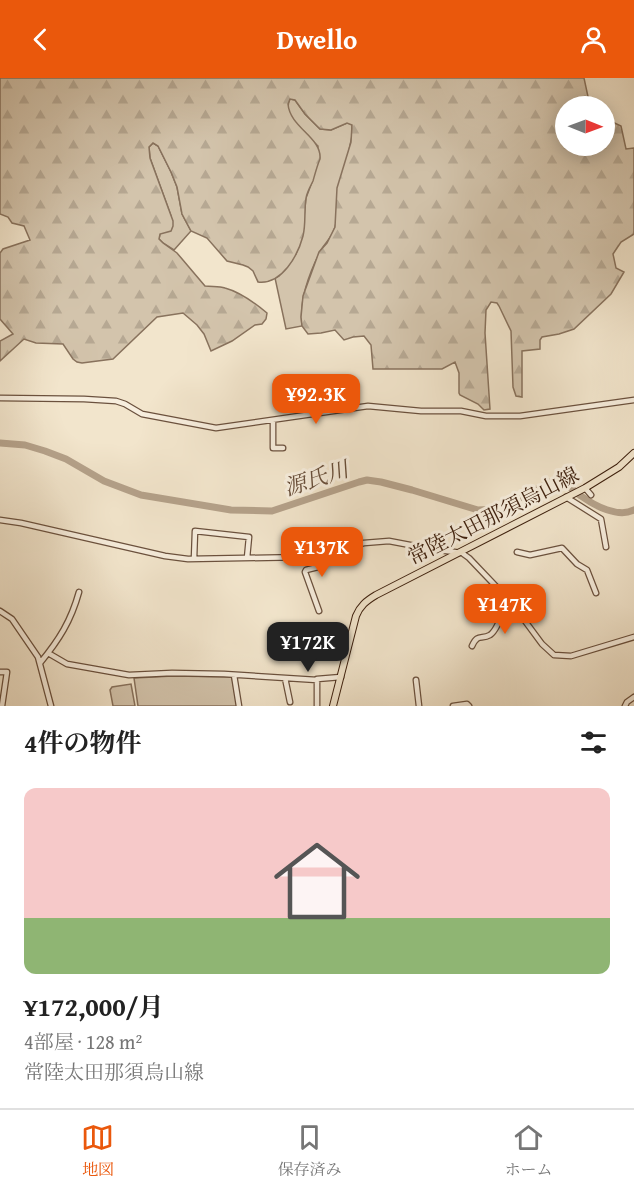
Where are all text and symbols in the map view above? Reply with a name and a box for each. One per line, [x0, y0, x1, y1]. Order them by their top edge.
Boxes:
text: Dwello [277, 19, 357, 59]
icon: back [24, 23, 57, 56]
icon: person [577, 23, 610, 56]
north arrow [555, 96, 615, 156]
map controls [555, 96, 615, 156]
pin: ¥92.3K [267, 374, 365, 425]
text: ¥92.3K [286, 379, 346, 408]
water label: 源氏川 [280, 452, 354, 503]
street label: 常陸太田那須烏山線 [402, 459, 584, 572]
pin: ¥137K [280, 527, 364, 578]
text: ¥137K [295, 532, 349, 561]
pin: ¥147K [463, 584, 547, 635]
text: ¥147K [478, 589, 532, 618]
pin: ¥172K [266, 622, 350, 673]
text: ¥172K [281, 627, 335, 656]
text: 4件の物件 [24, 723, 141, 762]
icon: filters [577, 726, 610, 759]
icon: home [263, 827, 371, 935]
text: ¥172,000/月 [24, 987, 164, 1026]
text: 4部屋 · 128 m² [24, 1027, 142, 1056]
text: 常陸太田那須烏山線 [24, 1057, 204, 1086]
tab: 地図 [81, 1121, 114, 1181]
tab: 保存済み [277, 1121, 341, 1181]
tab: ホーム [504, 1121, 552, 1181]

